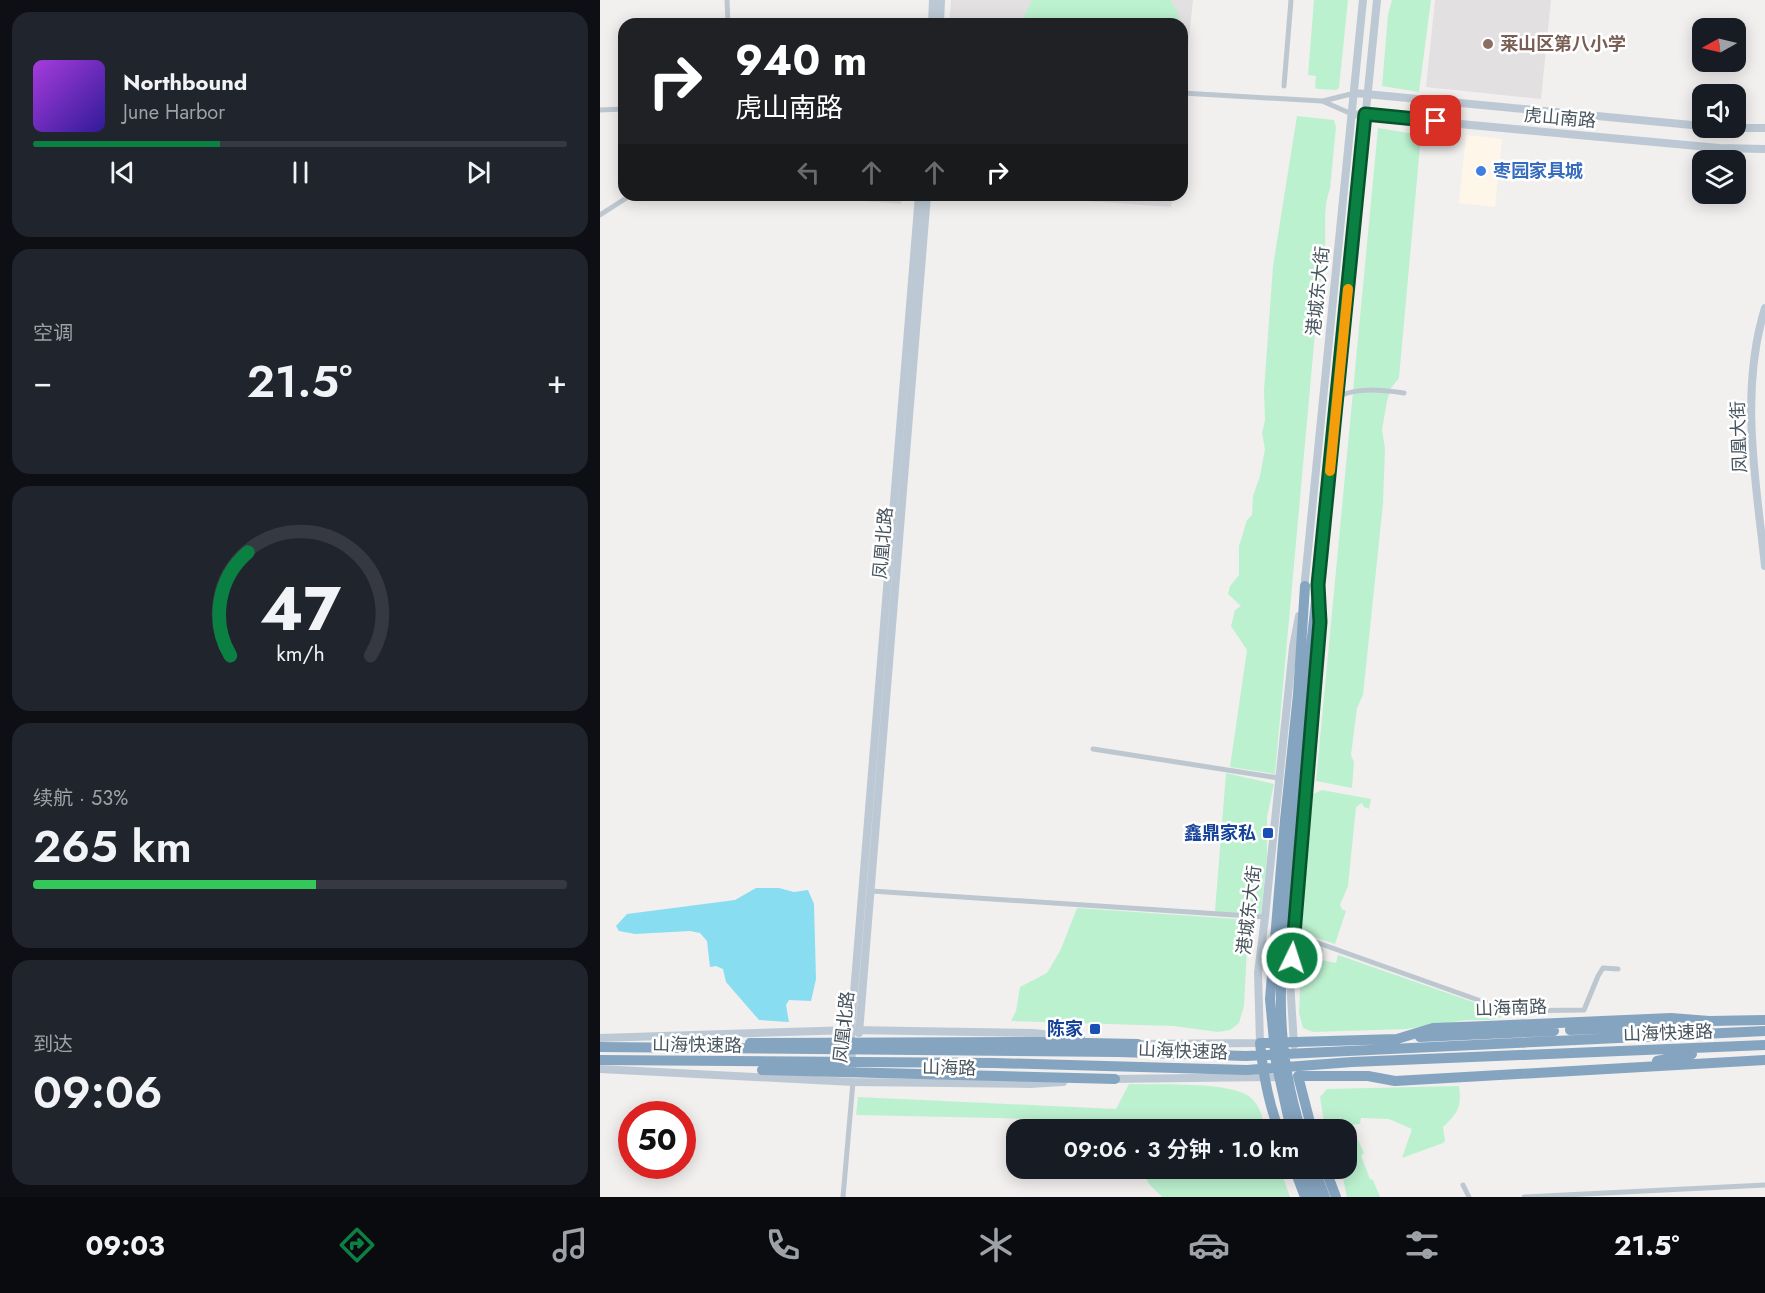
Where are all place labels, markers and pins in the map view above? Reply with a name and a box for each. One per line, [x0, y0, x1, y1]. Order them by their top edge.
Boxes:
place label: 莱山区第八小学 [1500, 31, 1626, 57]
marker: 莱山区第八小学 [1481, 37, 1495, 51]
pin [1410, 95, 1461, 146]
place label: 枣园家具城 [1493, 158, 1583, 184]
marker: 枣园家具城 [1474, 164, 1488, 178]
place label: 鑫鼎家私 [1184, 820, 1256, 846]
marker: 鑫鼎家私 [1261, 826, 1275, 840]
place label: 陈家 [1047, 1016, 1083, 1042]
marker: 陈家 [1088, 1022, 1102, 1036]

